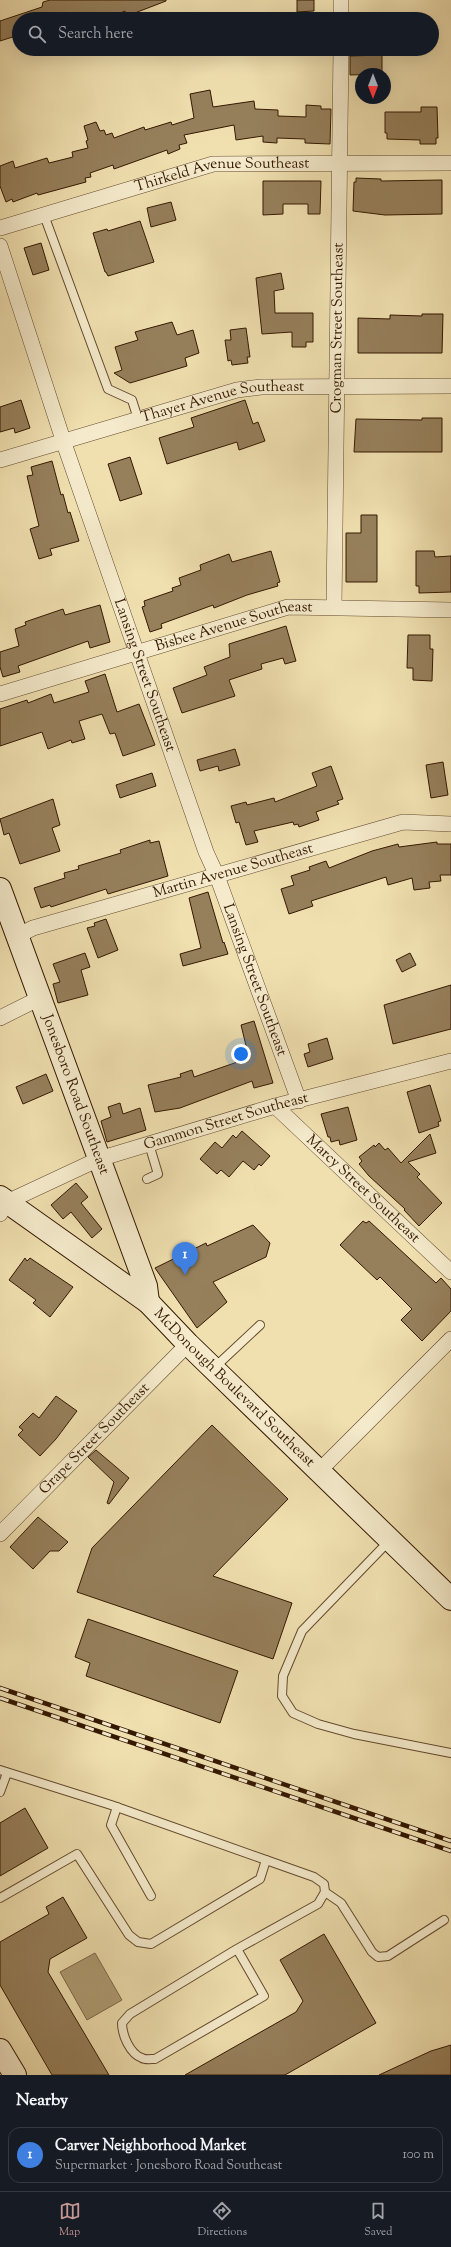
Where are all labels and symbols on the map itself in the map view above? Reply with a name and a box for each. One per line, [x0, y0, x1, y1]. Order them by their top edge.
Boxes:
north arrow [355, 68, 391, 104]
street label: Thirkeld Avenue Southeast [132, 153, 309, 197]
street label: Crogman Street Southeast [326, 242, 349, 414]
street label: Thayer Avenue Southeast [138, 376, 304, 428]
street label: Lansing Street Southeast [108, 596, 181, 755]
street label: Bisbee Avenue Southeast [153, 596, 313, 657]
street label: Martin Avenue Southeast [151, 838, 316, 904]
street label: Lansing Street Southeast [217, 901, 292, 1059]
street label: Jonesboro Road Southeast [36, 1011, 115, 1178]
your location [231, 1044, 251, 1064]
street label: Gammon Street Southeast [141, 1087, 311, 1155]
street label: Marcy Street Southeast [301, 1130, 425, 1248]
pin: 1 [172, 1242, 198, 1275]
street label: McDonough Boulevard Southeast [149, 1303, 320, 1472]
street label: Grape Street Southeast [34, 1378, 154, 1499]

